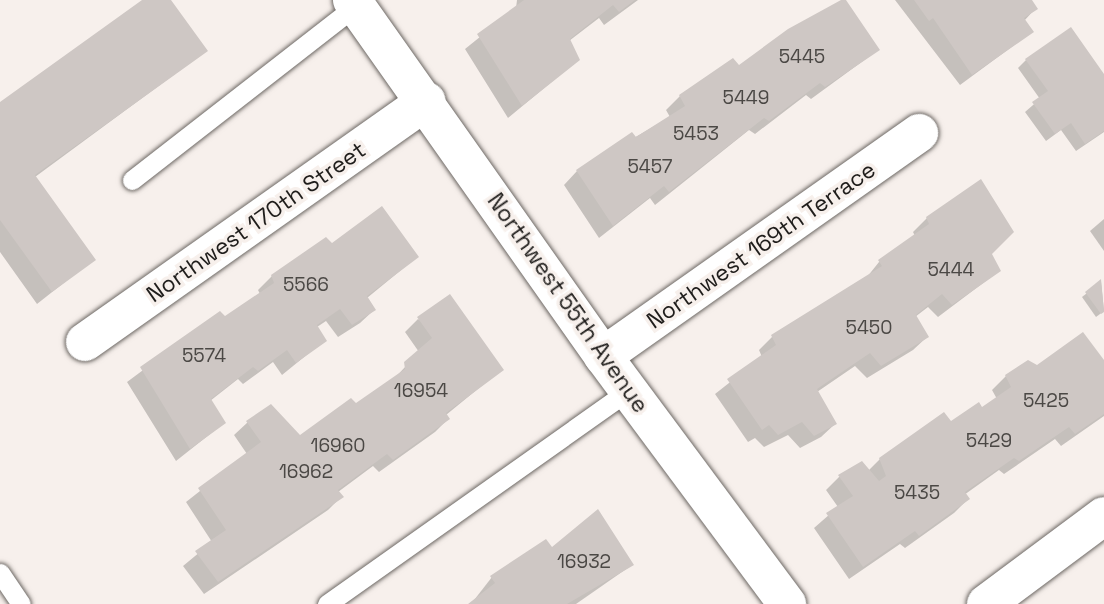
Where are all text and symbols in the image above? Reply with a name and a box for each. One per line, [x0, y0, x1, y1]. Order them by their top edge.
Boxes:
house number: 5445 [779, 46, 825, 68]
house number: 5449 [723, 87, 769, 109]
house number: 5453 [673, 123, 719, 145]
street label: Northwest 170th Street [141, 136, 371, 308]
street label: Northwest 169th Terrace [641, 155, 881, 335]
house number: 5457 [627, 156, 673, 178]
street label: Northwest 55th Avenue [481, 188, 655, 418]
house number: 5444 [927, 259, 975, 281]
house number: 5566 [283, 274, 329, 296]
house number: 5450 [846, 317, 892, 339]
house number: 5574 [182, 345, 226, 367]
house number: 16954 [394, 380, 448, 402]
house number: 5425 [1023, 390, 1069, 412]
house number: 5429 [966, 430, 1012, 452]
house number: 16960 [310, 435, 366, 457]
house number: 16962 [279, 461, 333, 483]
house number: 5435 [894, 482, 940, 504]
house number: 16932 [557, 551, 611, 573]

